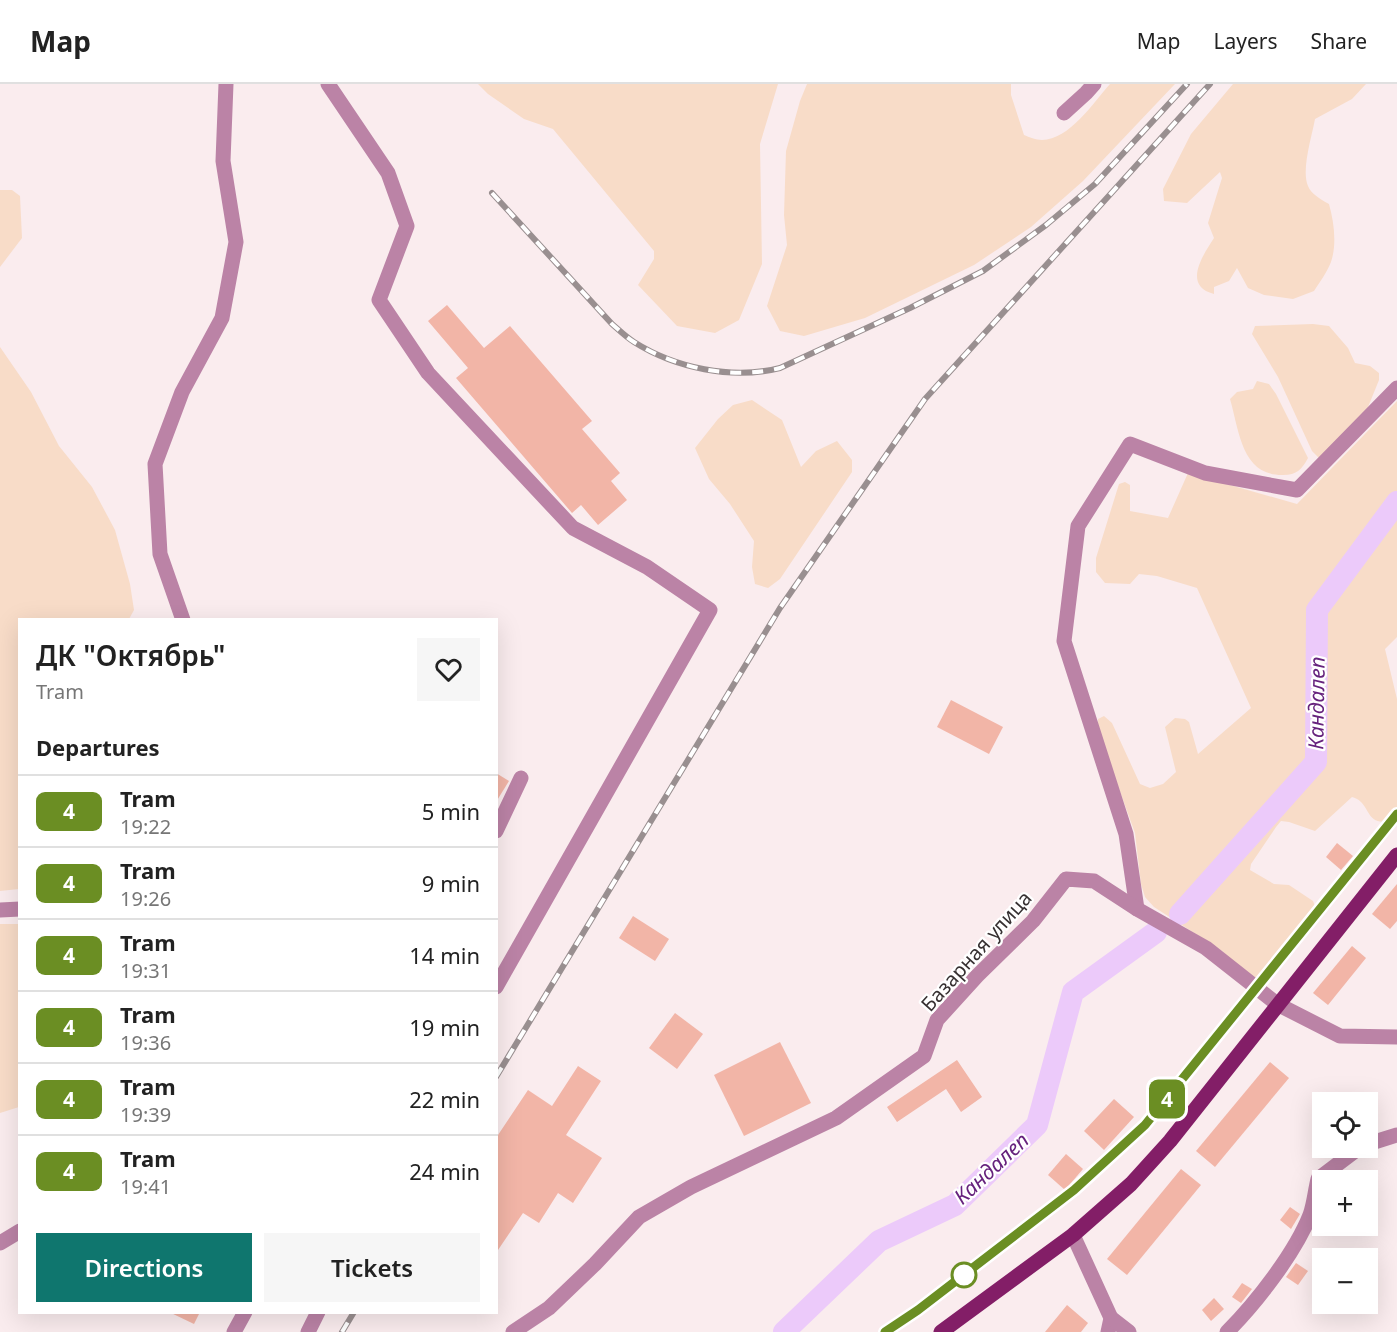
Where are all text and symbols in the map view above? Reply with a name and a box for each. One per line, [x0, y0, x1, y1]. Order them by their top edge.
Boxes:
text: Map [30, 22, 91, 60]
text: Map [1137, 27, 1181, 55]
text: Layers [1214, 27, 1278, 55]
text: Share [1311, 27, 1367, 55]
text: ДК "Октябрь" [36, 636, 225, 674]
button: heart [417, 638, 480, 701]
water label: Кандалеп [1301, 656, 1331, 750]
text: Tram [36, 678, 84, 705]
text: Departures [36, 732, 160, 762]
text: Tram [120, 783, 176, 813]
text: 5 min [422, 796, 480, 826]
text: 4 [63, 797, 75, 825]
text: 19:22 [120, 813, 171, 840]
text: Tram [120, 855, 176, 885]
text: 9 min [422, 868, 480, 898]
text: 4 [63, 869, 75, 897]
text: 19:26 [120, 885, 171, 912]
street label: Базарная улица [915, 885, 1037, 1017]
text: Tram [120, 927, 176, 957]
text: 14 min [409, 940, 480, 970]
text: 4 [63, 941, 75, 969]
text: 19:31 [120, 957, 171, 984]
text: Tram [120, 999, 176, 1029]
text: 19 min [409, 1012, 480, 1042]
text: 4 [63, 1013, 75, 1041]
text: 19:36 [120, 1029, 171, 1056]
text: Tram [120, 1071, 176, 1101]
line badge: 4 [1148, 1080, 1186, 1118]
text: 22 min [409, 1084, 480, 1114]
text: 4 [63, 1085, 75, 1113]
text: 4 [1161, 1085, 1173, 1113]
map controls [1312, 1092, 1378, 1314]
button: locate [1312, 1092, 1378, 1158]
text: 19:39 [120, 1101, 171, 1128]
water label: Кандалеп [947, 1126, 1035, 1210]
text: Tram [120, 1143, 176, 1173]
text: 24 min [409, 1156, 480, 1186]
text: 4 [63, 1157, 75, 1185]
button: + [1312, 1170, 1378, 1236]
text: 19:41 [120, 1173, 171, 1200]
button: Directions [36, 1233, 252, 1302]
button: Tickets [264, 1233, 480, 1302]
button: − [1312, 1248, 1378, 1314]
unlabelled marker [951, 1262, 977, 1288]

